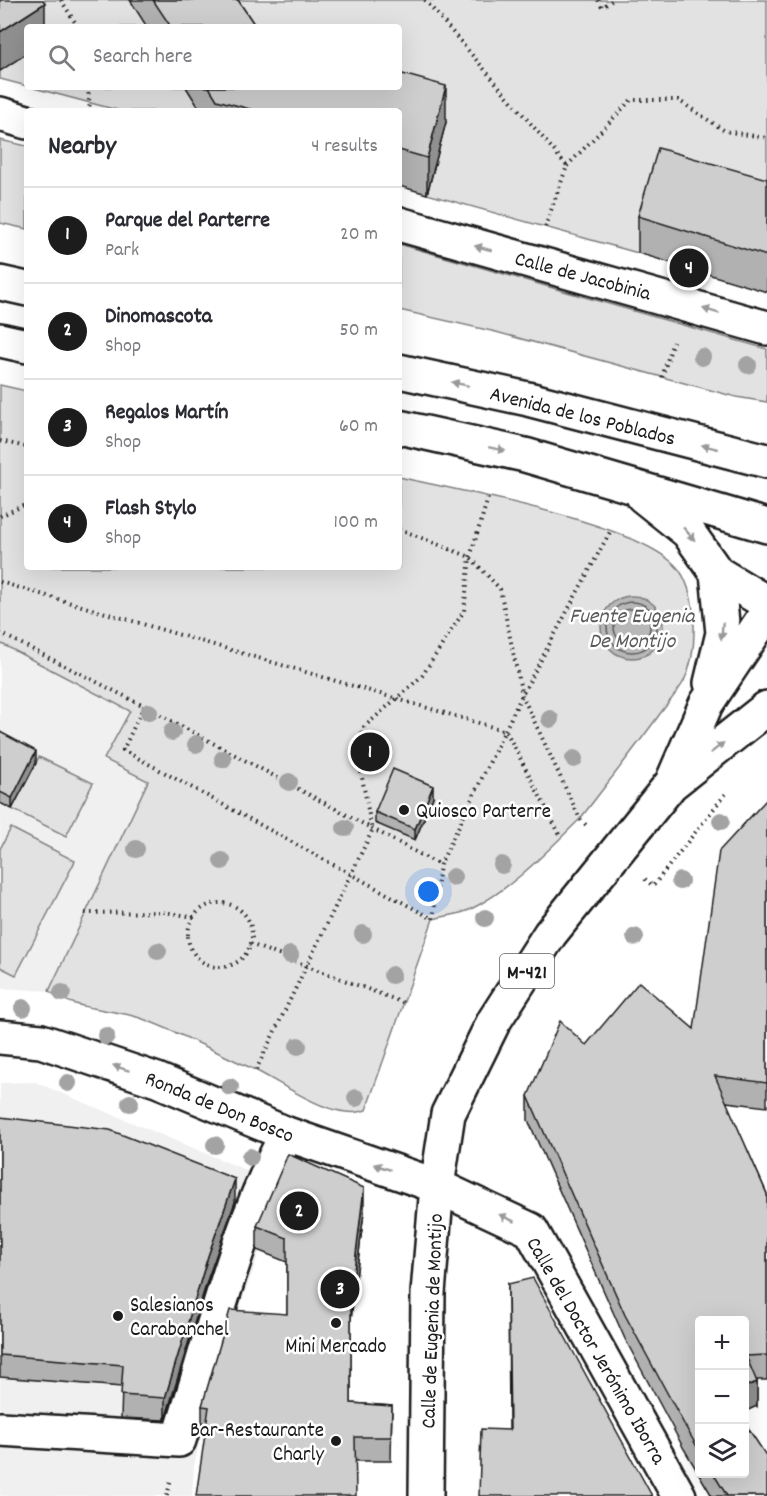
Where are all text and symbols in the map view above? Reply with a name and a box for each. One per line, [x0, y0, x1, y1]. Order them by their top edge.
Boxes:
search box [24, 24, 402, 90]
icon: search [45, 41, 78, 74]
text: Search here [93, 42, 192, 73]
text: Nearby [48, 129, 116, 166]
text: 4 results [311, 133, 378, 161]
text: Parque del Parterre [105, 206, 270, 237]
text: 1 [65, 221, 70, 249]
text: 20 m [340, 221, 378, 249]
text: Park [105, 237, 139, 265]
one-way arrow [474, 242, 492, 252]
street label: Calle de Jacobinia [511, 245, 655, 311]
pin: 4 [670, 246, 708, 290]
text: Dinomascota [105, 302, 212, 333]
one-way arrow [702, 306, 720, 315]
text: 2 [63, 317, 72, 345]
text: 50 m [340, 317, 378, 345]
text: Shop [105, 333, 141, 361]
one-way arrow [451, 379, 469, 389]
street label: Avenida de los Poblados [486, 380, 678, 455]
text: Regalos Martín [105, 398, 228, 429]
text: 3 [63, 413, 72, 441]
text: 60 m [339, 413, 378, 441]
text: Shop [105, 429, 141, 457]
one-way arrow [701, 441, 719, 451]
one-way arrow [488, 445, 507, 454]
text: Flash Stylo [105, 494, 197, 525]
text: 4 [63, 509, 72, 537]
text: 100 m [334, 509, 378, 537]
text: Shop [105, 525, 141, 553]
one-way arrow [682, 526, 695, 542]
water label: Fuente Eugenia De Montijo [569, 602, 696, 658]
one-way arrow [717, 621, 727, 640]
pin: 1 [350, 730, 389, 774]
one-way arrow [710, 742, 725, 754]
place label: Quiosco Parterre [416, 798, 551, 828]
marker: Quiosco Parterre [397, 803, 411, 817]
your location [414, 877, 443, 906]
road number: M-421 [500, 954, 554, 988]
one-way arrow [112, 1063, 130, 1072]
street label: Ronda de Don Bosco [140, 1065, 298, 1152]
one-way arrow [373, 1161, 391, 1171]
pin: 2 [280, 1188, 318, 1234]
street label: Calle de Eugenia de Montijo [415, 1213, 453, 1429]
one-way arrow [498, 1214, 515, 1223]
street label: Calle del Doctor Jerónimo Iborra [517, 1232, 672, 1472]
pin: 3 [320, 1266, 360, 1312]
place label: Salesianos Carabanchel [130, 1292, 229, 1346]
marker: Salesianos Carabanchel [111, 1309, 125, 1323]
marker: Mini Mercado [329, 1316, 343, 1330]
map controls [695, 1316, 749, 1478]
button: + [695, 1316, 749, 1370]
place label: Mini Mercado [285, 1333, 387, 1363]
button: − [695, 1370, 749, 1424]
place label: Bar-Restaurante Charly [190, 1417, 324, 1471]
button: layers [695, 1424, 749, 1478]
marker: Bar-Restaurante Charly [329, 1434, 343, 1448]

